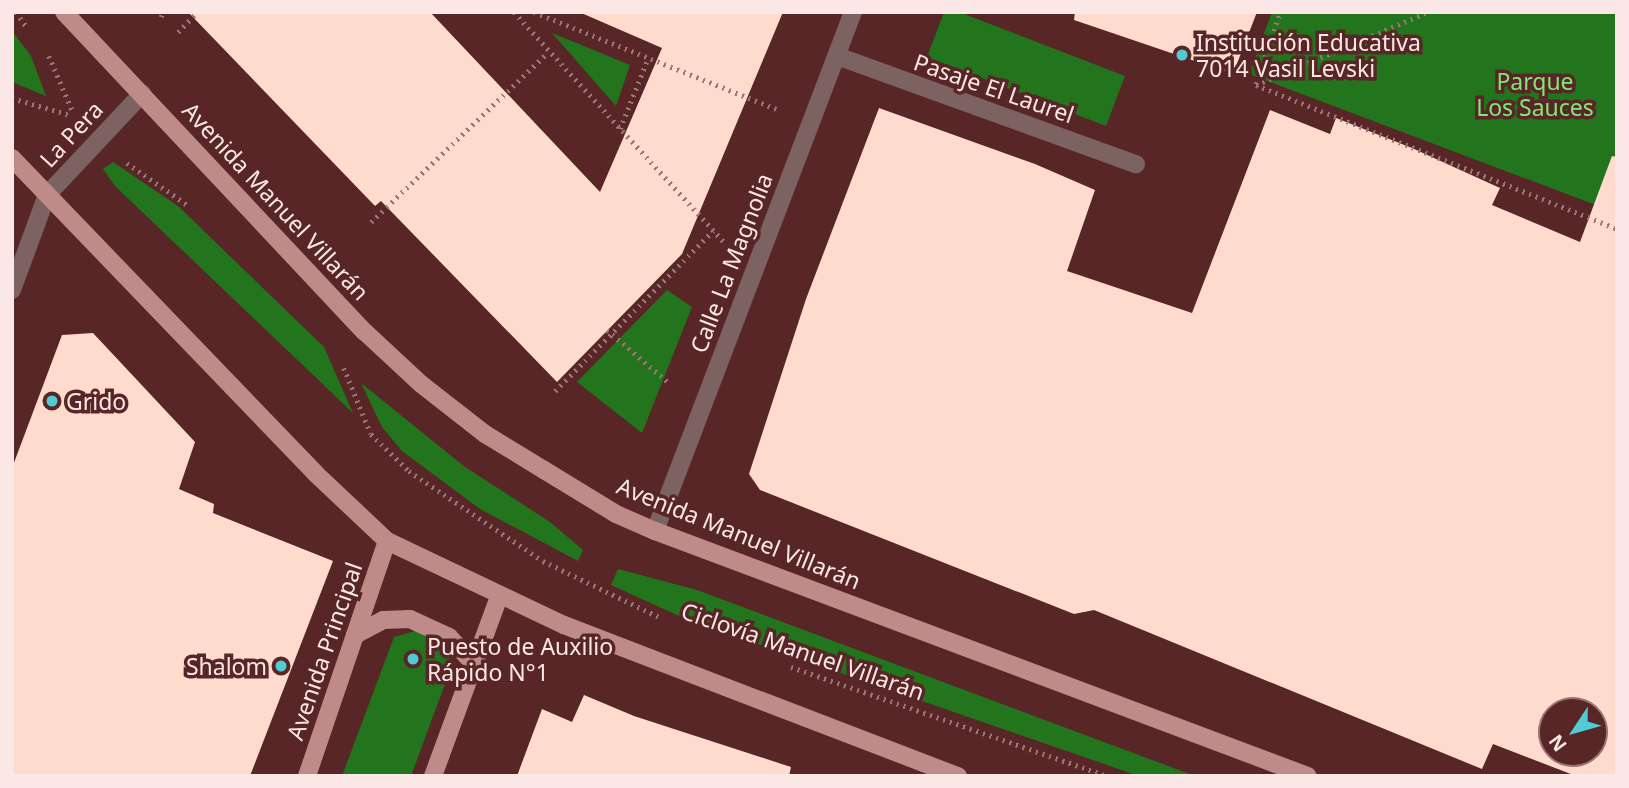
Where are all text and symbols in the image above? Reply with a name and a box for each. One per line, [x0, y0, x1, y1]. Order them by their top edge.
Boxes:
place label: Institución Educativa 7014 Vasil Levski [1196, 28, 1421, 82]
marker: Institución Educativa 7014 Vasil Levski [1174, 47, 1190, 63]
street label: Pasaje El Laurel [910, 48, 1078, 128]
park label: Parque Los Sauces [1476, 67, 1594, 121]
street label: La Pera [34, 95, 108, 173]
street label: Avenida Manuel Villarán [177, 96, 375, 306]
street label: Calle La Magnolia [684, 169, 778, 357]
place label: Grido [66, 387, 126, 415]
marker: Grido [44, 393, 60, 409]
street label: Avenida Manuel Villarán [613, 471, 865, 595]
street label: Avenida Principal [281, 559, 367, 743]
street label: Ciclovía Manuel Villarán [678, 596, 928, 706]
place label: Puesto de Auxilio Rápido N°1 [427, 632, 613, 686]
marker: Puesto de Auxilio Rápido N°1 [405, 651, 421, 667]
place label: Shalom [186, 652, 267, 680]
marker: Shalom [273, 658, 289, 674]
north arrow [1538, 697, 1608, 767]
text: N [1543, 729, 1573, 757]

